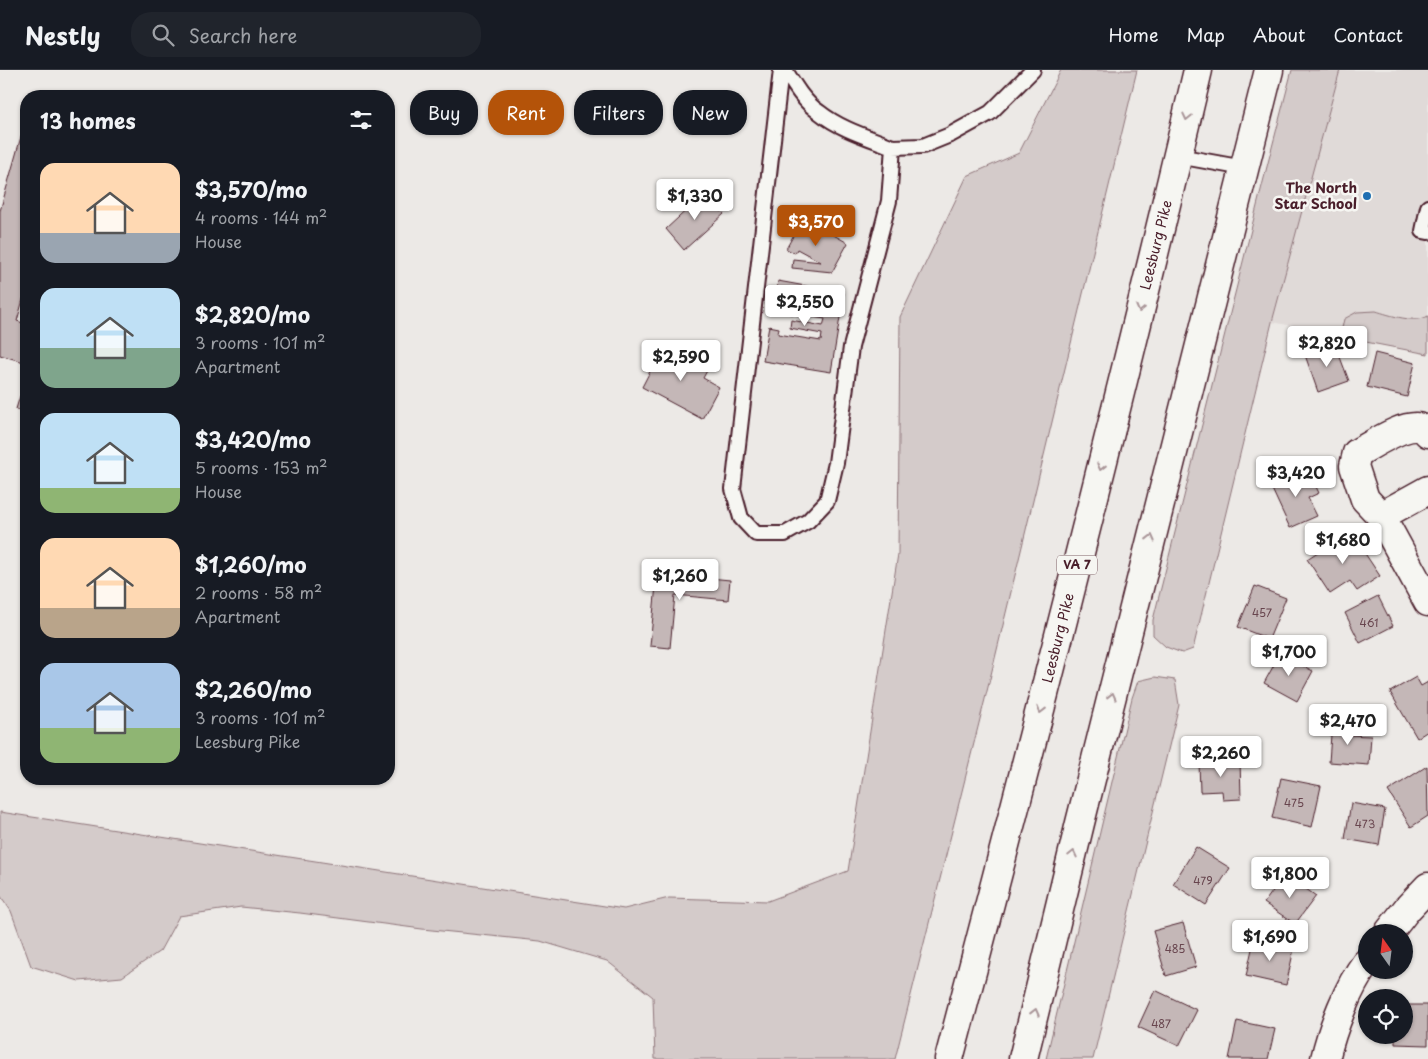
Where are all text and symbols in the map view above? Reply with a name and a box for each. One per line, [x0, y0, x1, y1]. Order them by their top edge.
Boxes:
search box [131, 12, 481, 57]
text: Nestly [25, 17, 101, 53]
icon: search [149, 21, 177, 49]
text: Search here [189, 21, 297, 49]
text: Home [1108, 21, 1158, 48]
text: Map [1186, 21, 1225, 48]
text: About [1253, 21, 1305, 48]
text: Contact [1333, 21, 1403, 48]
chip: Buy [410, 90, 478, 135]
chip: Rent [488, 90, 564, 135]
chip: Filters [574, 90, 663, 135]
chip: New [673, 90, 747, 135]
text: 13 homes [40, 104, 136, 136]
icon: filters [347, 106, 375, 134]
one-way arrow [1182, 113, 1193, 122]
text: $3,570/mo [195, 173, 307, 205]
place label: The North Star School [1274, 177, 1357, 214]
pin: $1,330 [654, 178, 736, 221]
icon: home [80, 183, 140, 243]
text: $1,330 [667, 183, 723, 207]
marker: The North Star School [1361, 190, 1373, 202]
street label: Leesburg Pike [1134, 198, 1177, 292]
pin: $3,570 [775, 204, 857, 247]
text: 4 rooms · 144 m² [195, 205, 327, 229]
text: $3,570 [788, 209, 844, 233]
text: House [195, 229, 242, 253]
pin: $2,550 [764, 284, 846, 327]
text: $2,550 [776, 289, 834, 313]
text: $2,820/mo [195, 298, 310, 330]
one-way arrow [1136, 305, 1146, 313]
icon: home [80, 308, 140, 368]
pin: $2,820 [1286, 326, 1368, 368]
text: 3 rooms · 101 m² [195, 330, 326, 354]
text: $2,820 [1298, 330, 1356, 354]
pin: $2,590 [640, 340, 722, 382]
text: $2,590 [652, 344, 710, 368]
text: Apartment [195, 354, 280, 378]
text: $3,420/mo [195, 423, 311, 455]
icon: home [80, 433, 140, 493]
text: 5 rooms · 153 m² [195, 455, 328, 479]
pin: $3,420 [1255, 456, 1337, 498]
text: $3,420 [1267, 460, 1325, 484]
one-way arrow [1096, 462, 1107, 471]
text: House [195, 479, 242, 503]
pin: $1,680 [1302, 522, 1384, 565]
text: $1,680 [1316, 527, 1370, 551]
one-way arrow [1146, 535, 1156, 543]
text: $1,260/mo [195, 548, 307, 580]
road number: VA 7 [1057, 556, 1097, 574]
icon: home [80, 558, 140, 618]
pin: $1,260 [639, 558, 721, 601]
text: $1,260 [653, 563, 708, 587]
text: 2 rooms · 58 m² [195, 580, 322, 604]
street label: Leesburg Pike [1036, 591, 1079, 685]
text: Apartment [195, 604, 280, 628]
house number: 457 [1252, 604, 1272, 621]
house number: 461 [1360, 614, 1378, 631]
pin: $1,700 [1248, 634, 1330, 677]
text: $1,700 [1262, 639, 1316, 663]
text: $2,260/mo [195, 673, 312, 705]
icon: home [80, 683, 140, 743]
one-way arrow [1106, 692, 1117, 701]
pin: $2,470 [1307, 704, 1389, 746]
text: 3 rooms · 101 m² [195, 705, 326, 729]
one-way arrow [1036, 705, 1046, 713]
text: $2,470 [1320, 708, 1376, 732]
text: Leesburg Pike [195, 729, 300, 753]
pin: $2,260 [1180, 736, 1262, 778]
text: $2,260 [1192, 740, 1250, 764]
house number: 475 [1284, 794, 1304, 811]
house number: 473 [1355, 815, 1375, 832]
one-way arrow [1067, 849, 1078, 858]
pin: $1,800 [1249, 856, 1331, 899]
text: $1,800 [1262, 861, 1318, 885]
house number: 479 [1193, 872, 1213, 889]
pin: $1,690 [1229, 920, 1311, 962]
text: $1,690 [1243, 924, 1297, 948]
north arrow [1358, 924, 1412, 979]
map controls [1358, 924, 1413, 1044]
house number: 485 [1165, 940, 1185, 957]
button: locate [1358, 989, 1413, 1044]
one-way arrow [1029, 1007, 1040, 1016]
house number: 487 [1151, 1015, 1171, 1032]

